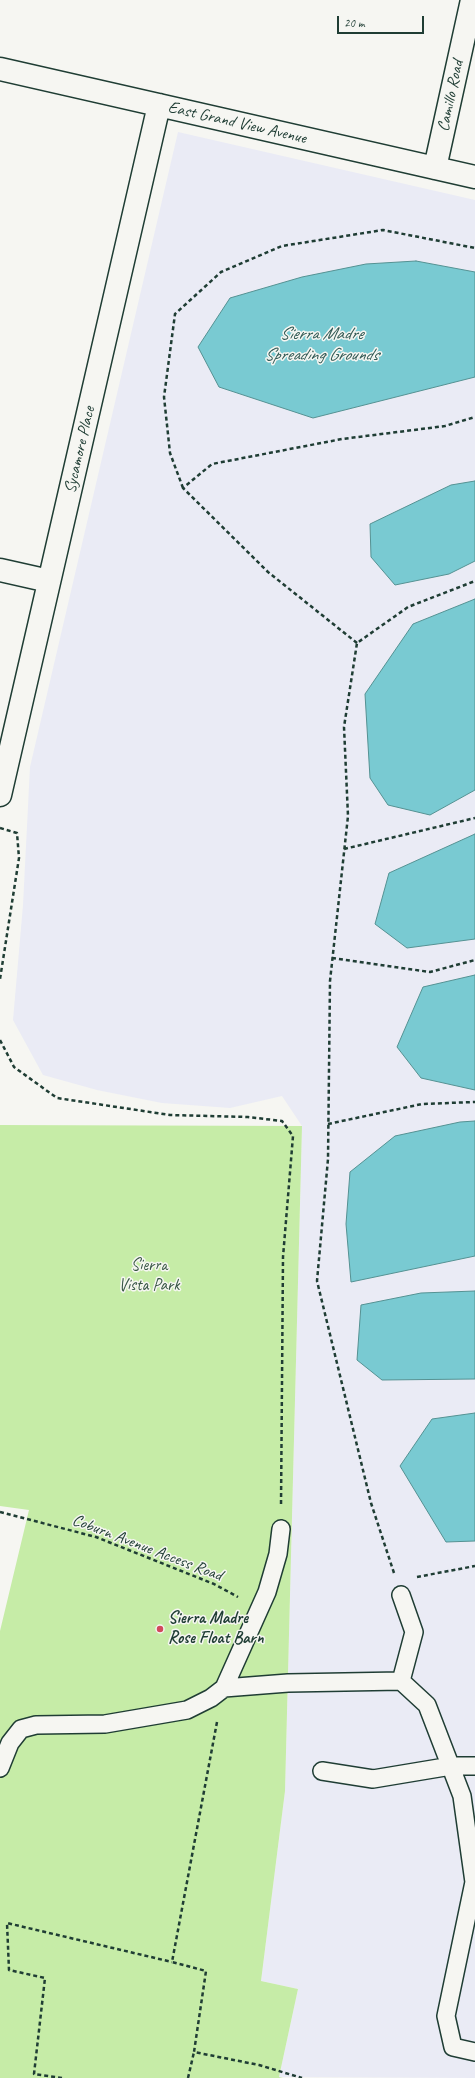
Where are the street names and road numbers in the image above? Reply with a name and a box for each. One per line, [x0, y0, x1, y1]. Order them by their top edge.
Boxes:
street label: Camillo Road [433, 58, 469, 134]
street label: East Grand View Avenue [166, 97, 308, 149]
street label: Sycamore Place [60, 405, 100, 495]
street label: Coburn Avenue Access Road [69, 1510, 225, 1586]

